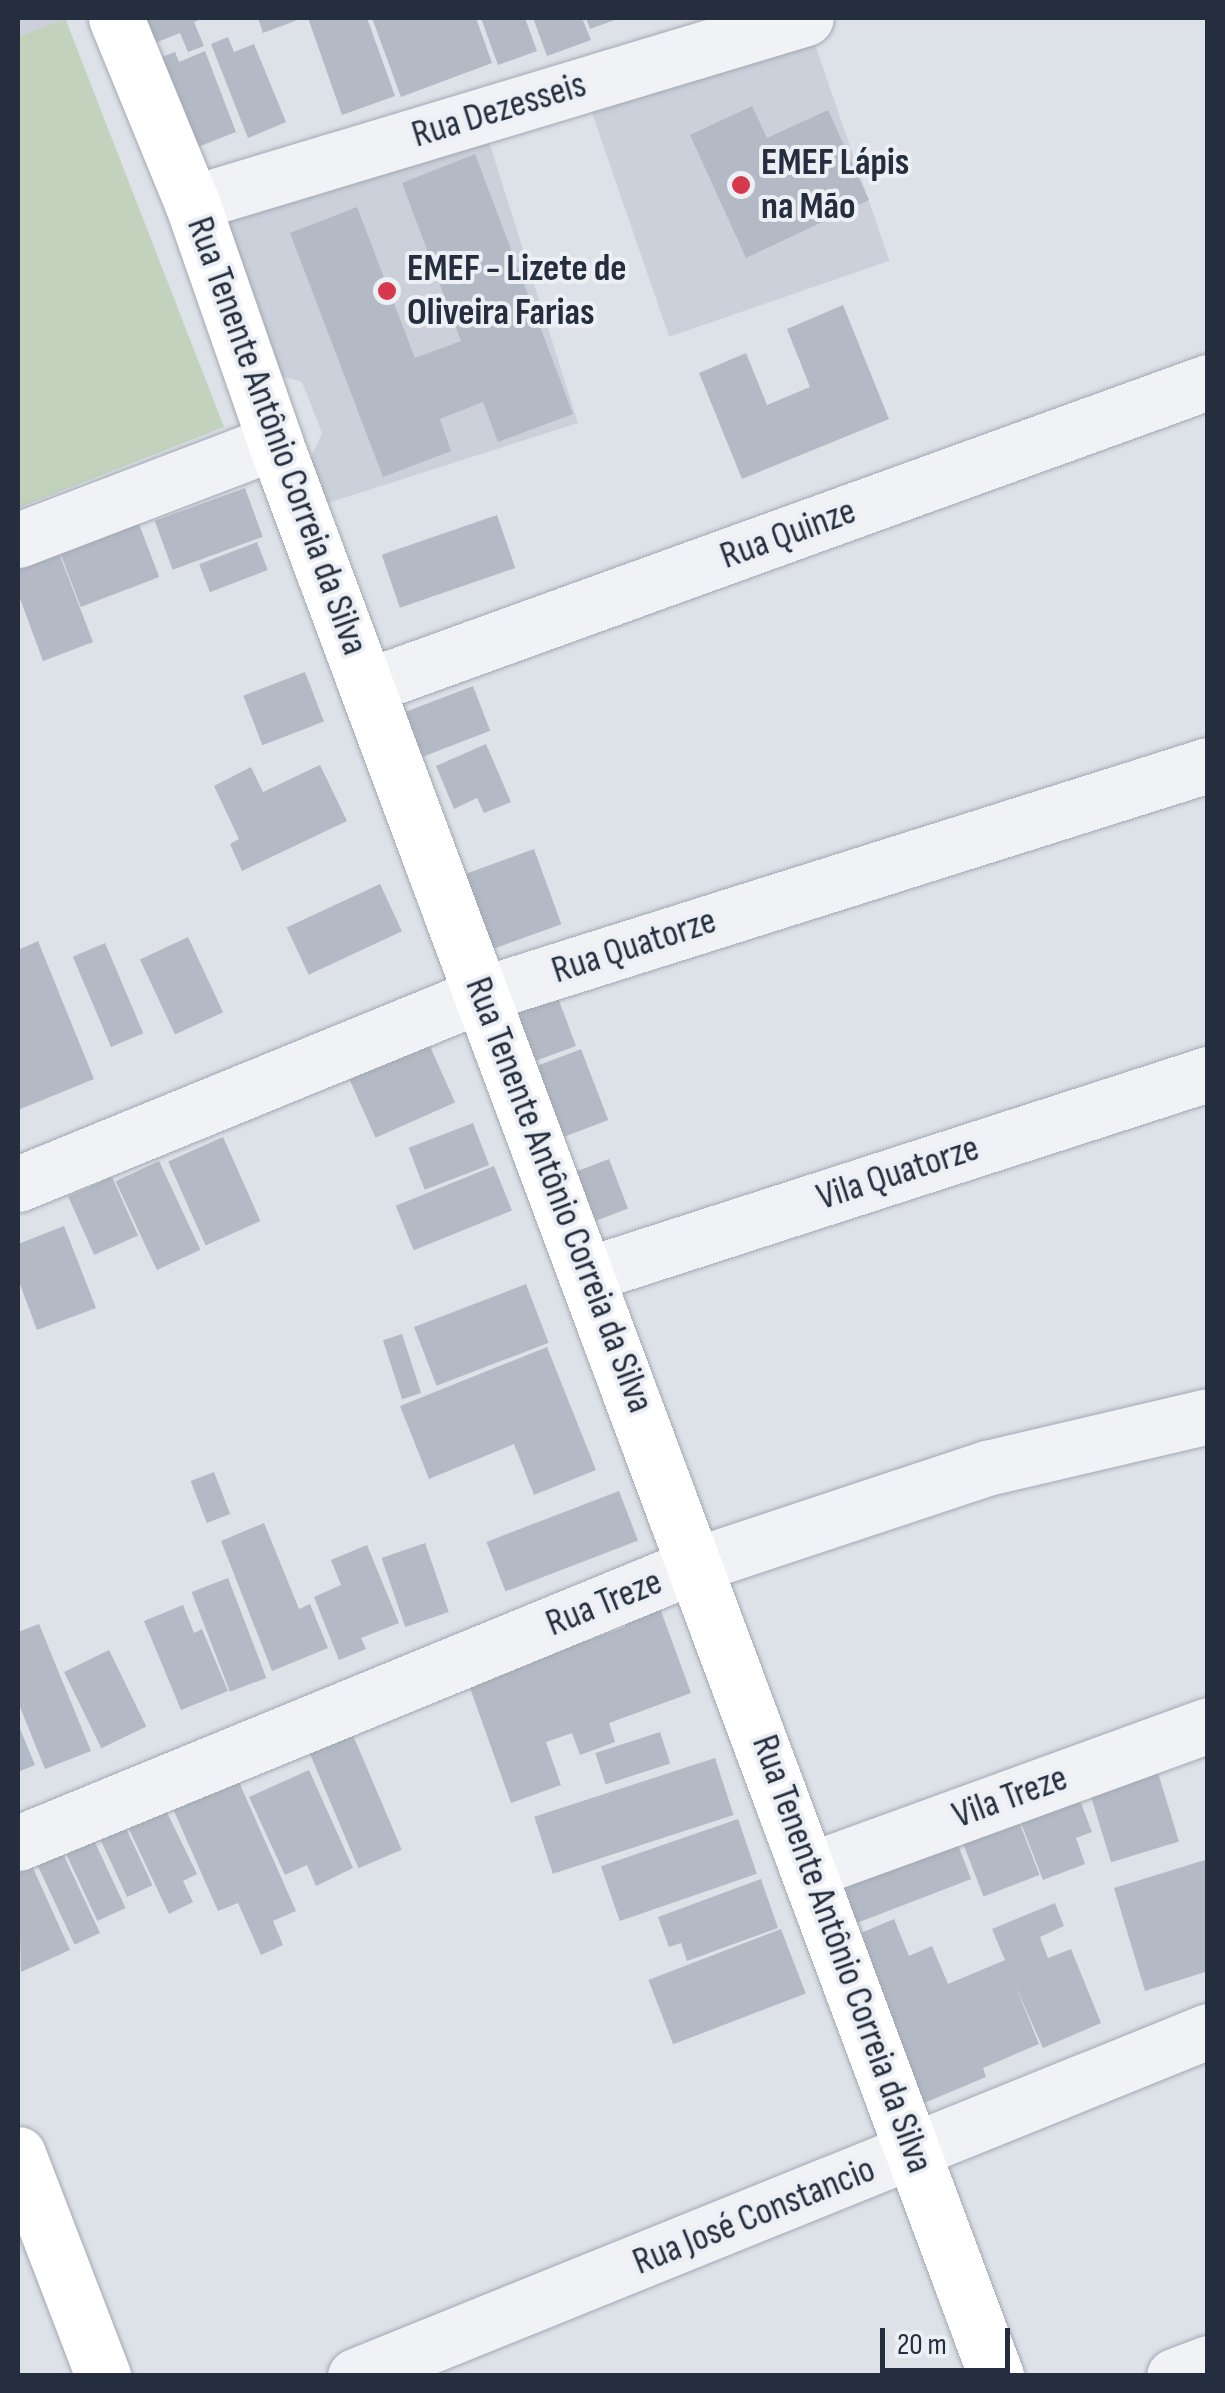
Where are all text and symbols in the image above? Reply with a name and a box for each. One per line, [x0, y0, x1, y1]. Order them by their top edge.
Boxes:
street label: Rua Dezesseis [407, 62, 591, 158]
place label: EMEF Lápis na Mão [761, 140, 909, 230]
marker: EMEF Lápis na Mão [730, 174, 752, 196]
street label: Rua Tenente Antônio Correia da Silva [176, 211, 378, 661]
place label: EMEF - Lizete de Oliveira Farias [407, 246, 627, 336]
marker: EMEF - Lizete de Oliveira Farias [376, 280, 398, 302]
street label: Rua Quinze [714, 489, 862, 579]
street label: Rua Quatorze [546, 898, 722, 994]
street label: Rua Tenente Antônio Correia da Silva [455, 971, 663, 1419]
street label: Vila Quatorze [811, 1125, 985, 1221]
street label: Rua Treze [540, 1559, 668, 1647]
street label: Rua Tenente Antônio Correia da Silva [741, 1729, 943, 2179]
street label: Vila Treze [947, 1755, 1073, 1839]
street label: Rua José Constancio [626, 2147, 882, 2285]
scale bar [885, 2308, 1015, 2370]
text: 20 m [897, 2327, 947, 2363]

